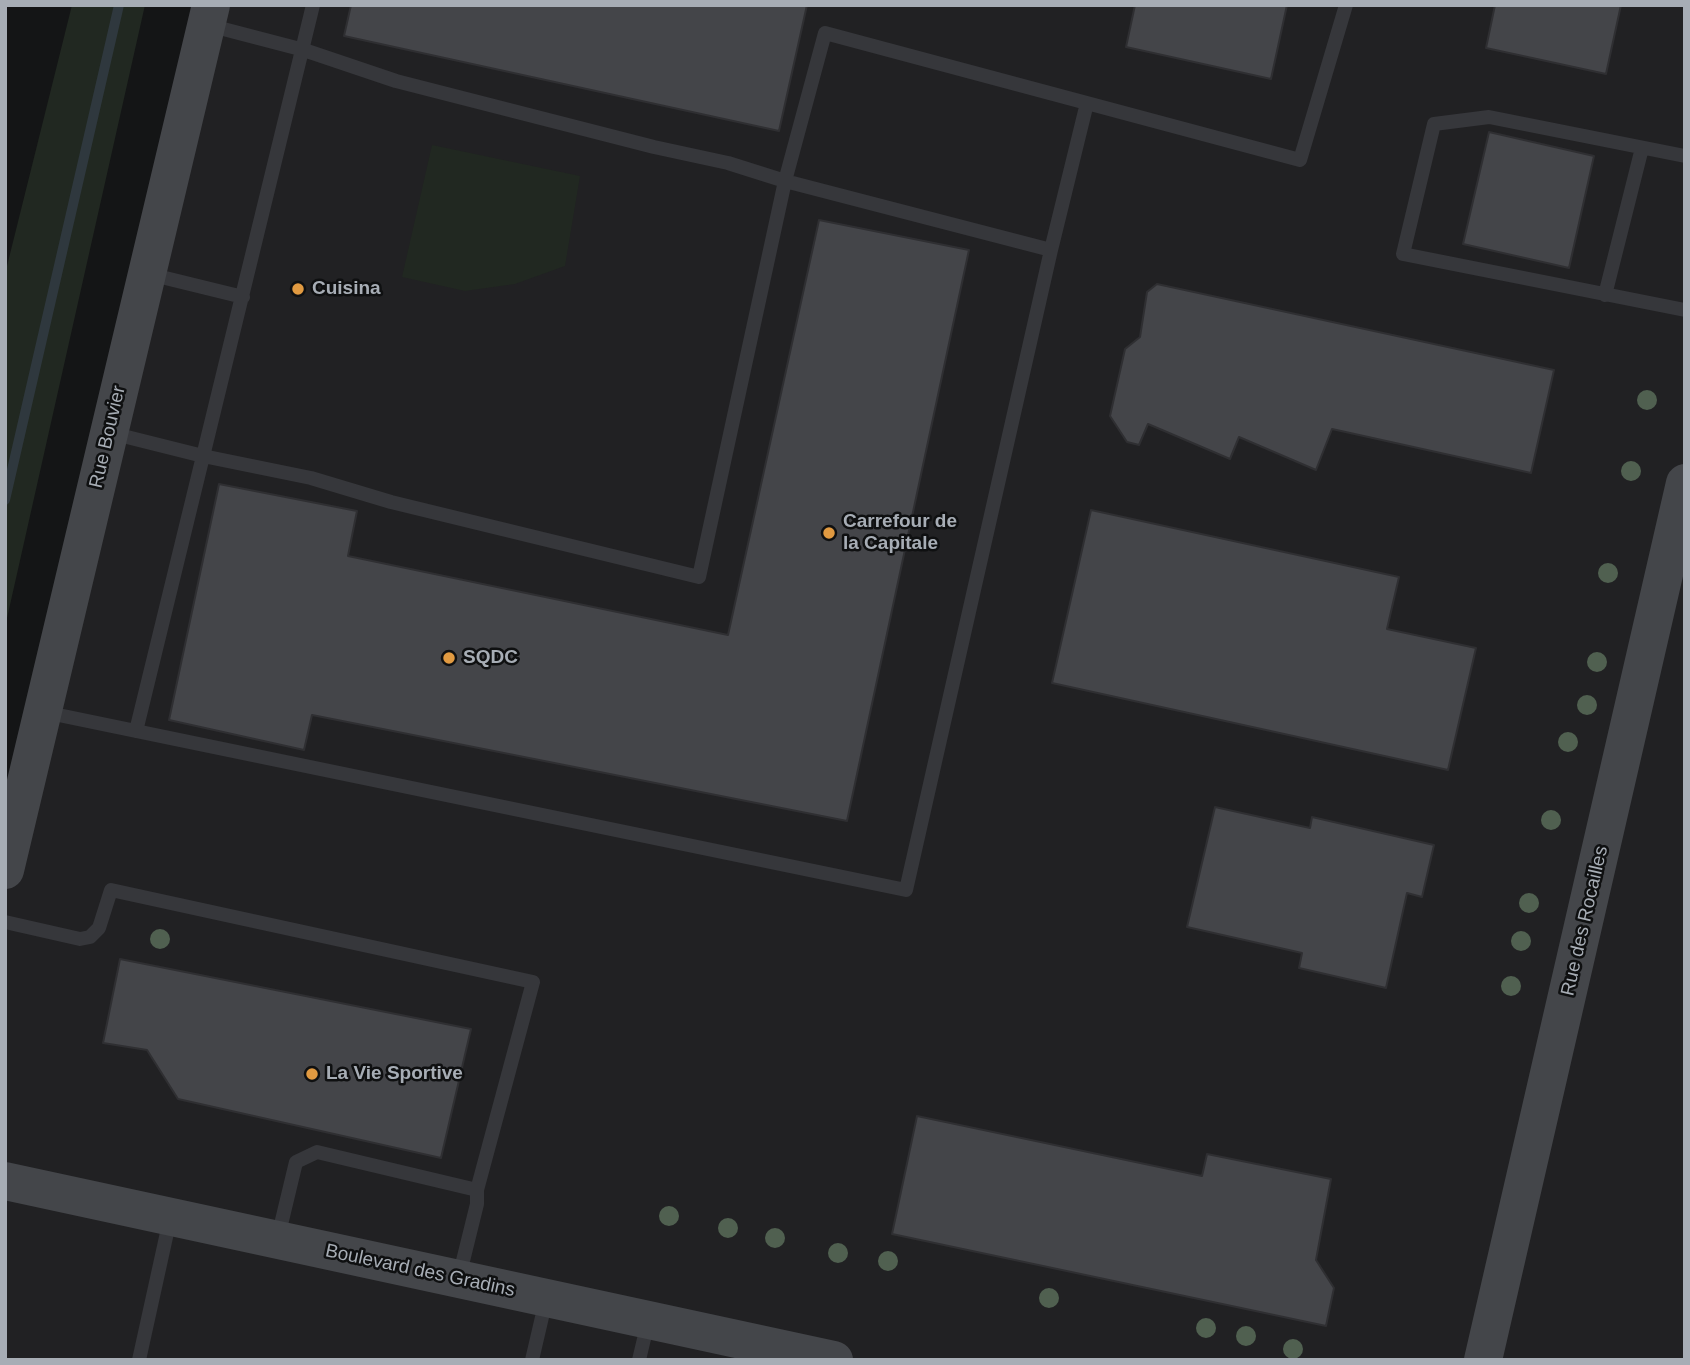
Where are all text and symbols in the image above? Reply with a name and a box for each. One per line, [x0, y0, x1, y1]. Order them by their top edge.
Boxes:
place label: Cuisina [312, 278, 381, 300]
marker: Cuisina [290, 281, 306, 297]
street label: Rue Bouvier [85, 383, 131, 491]
place label: Carrefour de la Capitale [843, 511, 957, 555]
marker: Carrefour de la Capitale [821, 525, 837, 541]
place label: SQDC [463, 647, 518, 669]
marker: SQDC [441, 650, 457, 666]
street label: Rue des Rocailles [1557, 844, 1613, 998]
place label: La Vie Sportive [326, 1063, 463, 1085]
marker: La Vie Sportive [304, 1066, 320, 1082]
street label: Boulevard des Gradins [323, 1240, 517, 1302]

